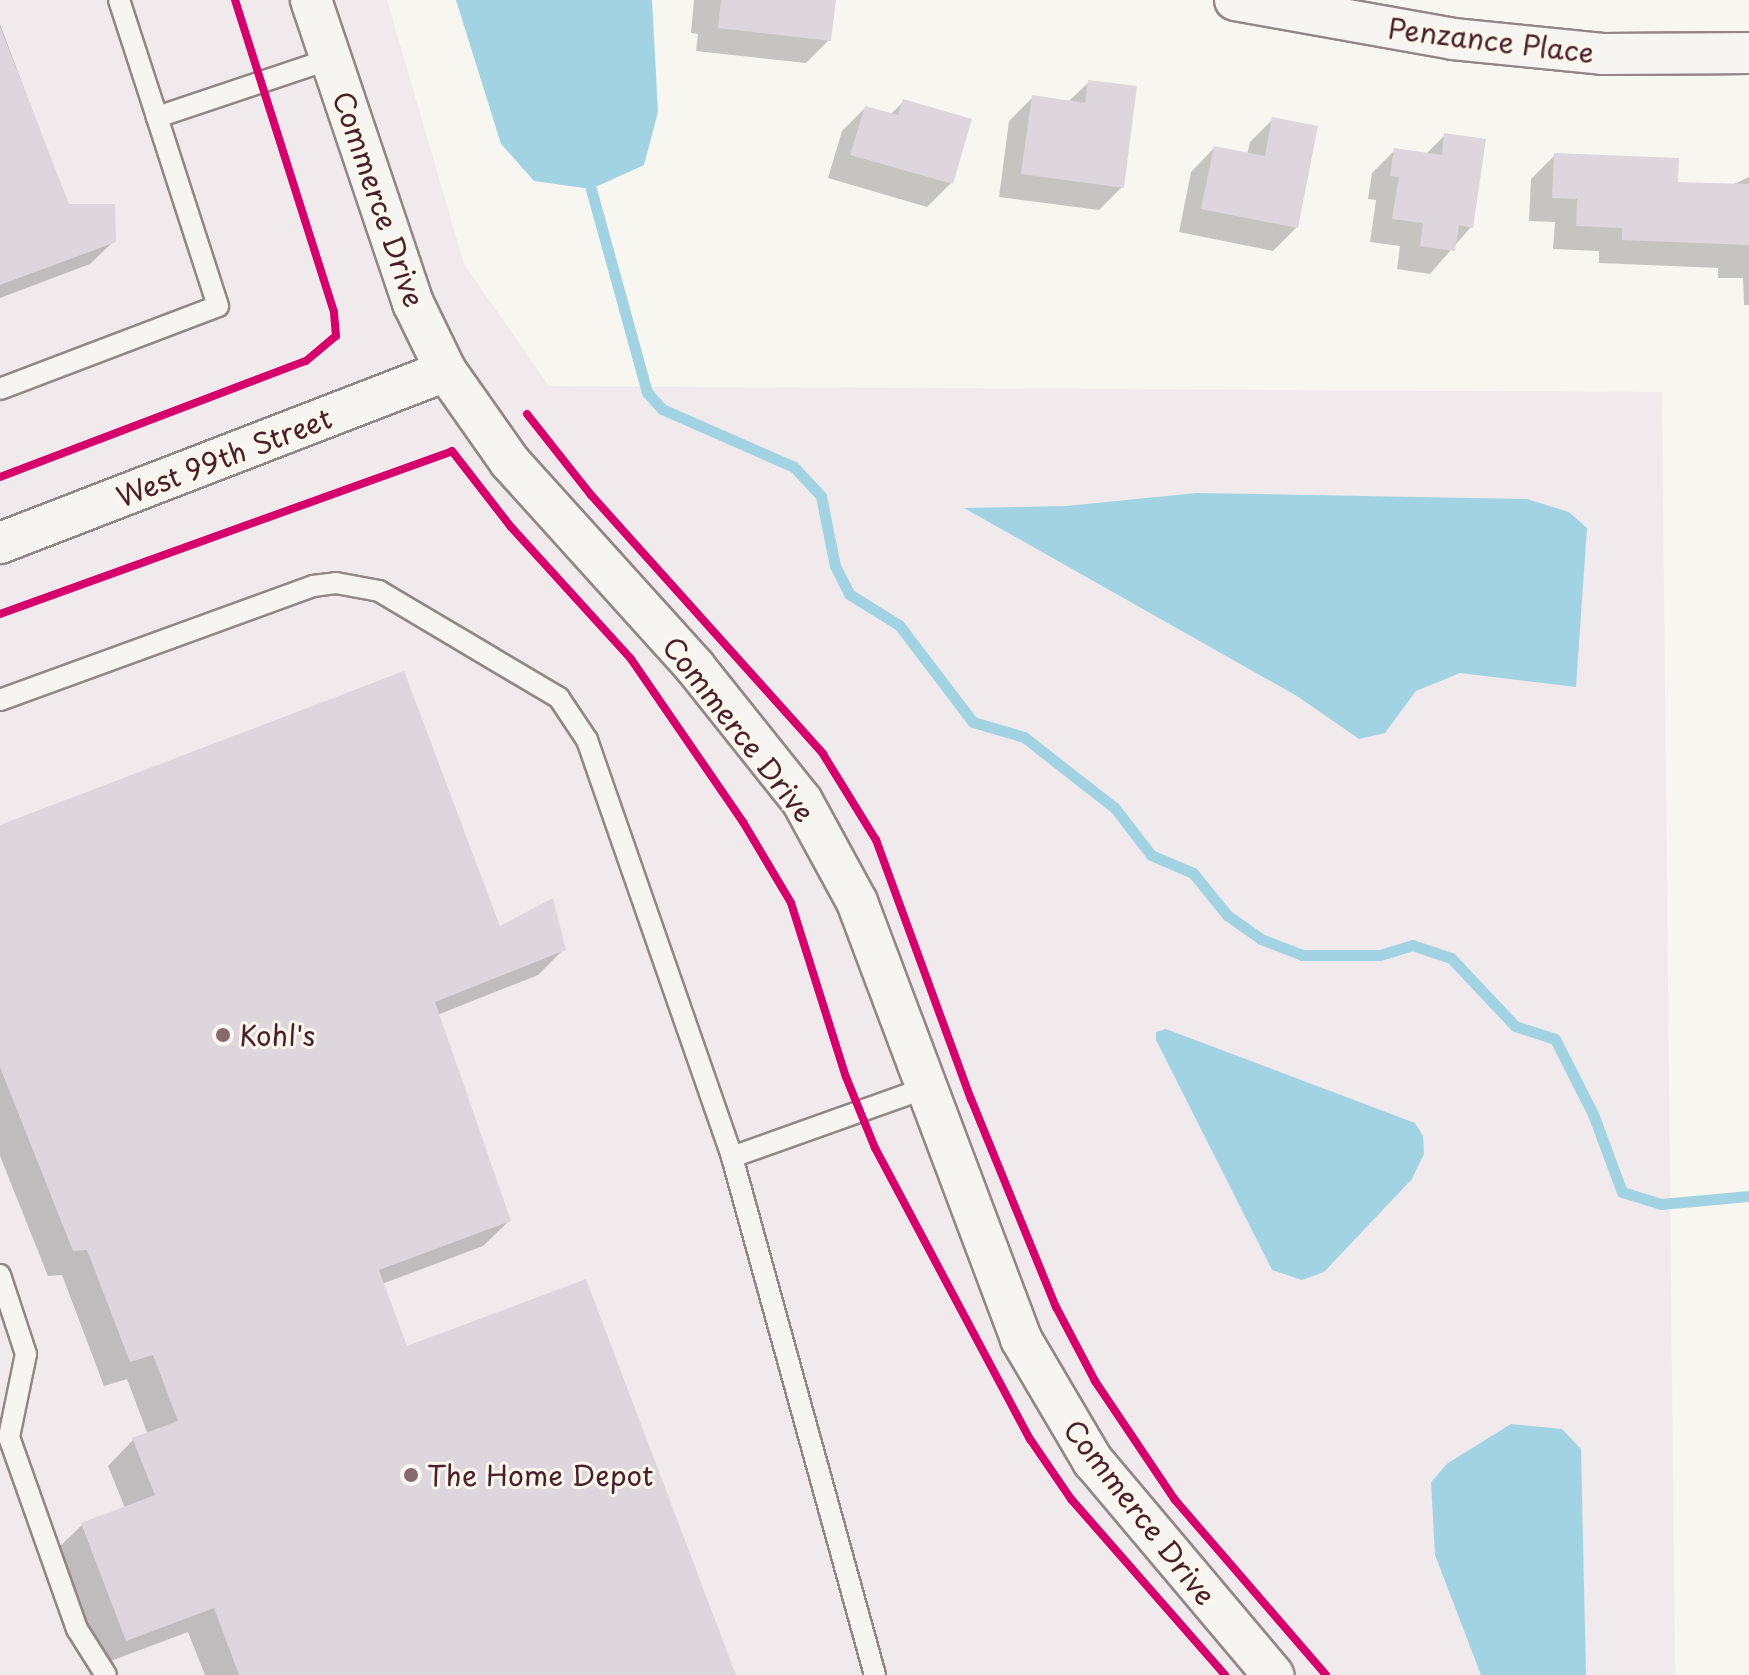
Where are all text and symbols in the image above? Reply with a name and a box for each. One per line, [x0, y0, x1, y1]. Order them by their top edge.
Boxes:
street label: Penzance Place [1386, 11, 1596, 69]
street label: Commerce Drive [327, 87, 431, 311]
street label: West 99th Street [111, 400, 337, 514]
street label: Commerce Drive [657, 630, 821, 828]
place label: Kohl's [239, 1018, 315, 1052]
marker: Kohl's [214, 1026, 232, 1044]
street label: Commerce Drive [1058, 1413, 1222, 1611]
place label: The Home Depot [427, 1458, 655, 1492]
marker: The Home Depot [402, 1466, 420, 1484]

